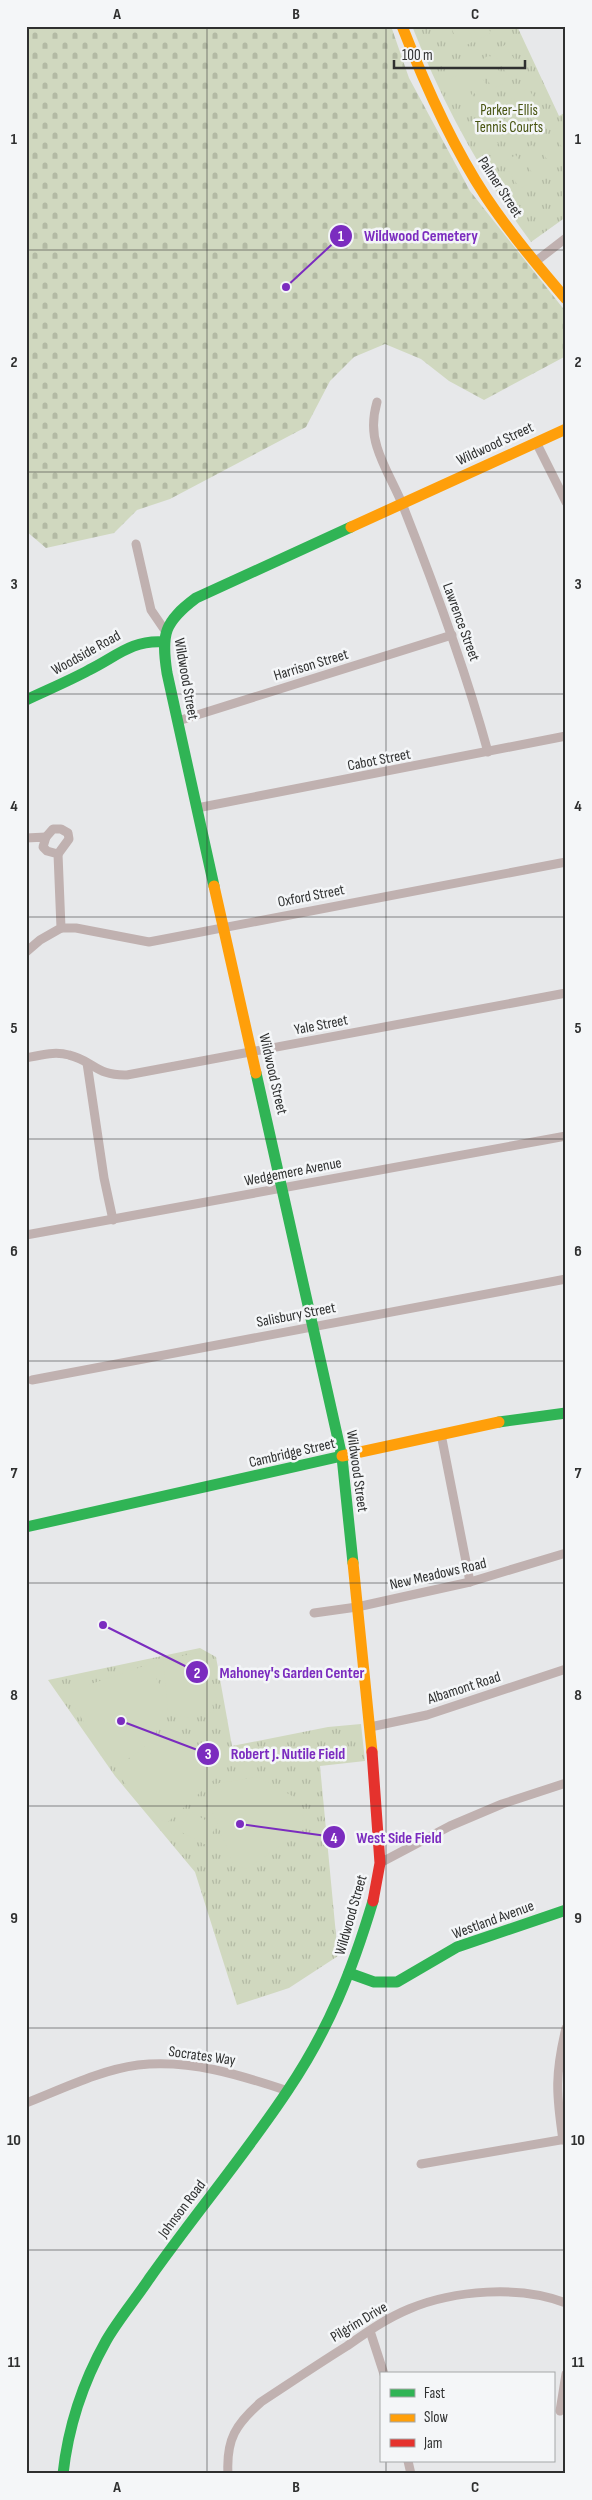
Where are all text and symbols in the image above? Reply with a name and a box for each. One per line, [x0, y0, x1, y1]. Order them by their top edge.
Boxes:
text: A [112, 5, 121, 24]
text: B [292, 5, 300, 24]
text: C [471, 5, 479, 24]
scale bar [394, 38, 526, 70]
text: 100 m [402, 46, 433, 65]
park label: Parker-Ellis Tennis Courts [475, 101, 543, 137]
text: 1 [11, 130, 18, 149]
text: 1 [575, 130, 582, 149]
street label: Palmer Street [473, 153, 527, 221]
callout: Wildwood Cemetery [329, 220, 487, 251]
text: 1 [338, 227, 344, 246]
text: Wildwood Cemetery [364, 227, 478, 246]
text: 2 [10, 353, 18, 372]
text: 2 [574, 353, 582, 372]
street label: Wildwood Street [454, 418, 537, 470]
text: 3 [10, 575, 18, 594]
text: 3 [574, 575, 582, 594]
street label: Lawrence Street [438, 580, 484, 664]
street label: Woodside Road [48, 626, 124, 680]
street label: Wildwood Street [169, 637, 203, 722]
street label: Harrison Street [271, 645, 351, 685]
street label: Cabot Street [346, 745, 413, 775]
text: 4 [10, 797, 18, 816]
text: 4 [574, 797, 582, 816]
street label: Oxford Street [276, 880, 346, 912]
street label: Yale Street [293, 1010, 350, 1040]
text: 5 [10, 1019, 18, 1038]
text: 5 [574, 1019, 582, 1038]
street label: Wildwood Street [254, 1032, 292, 1117]
street label: Wedgemere Avenue [243, 1153, 343, 1191]
text: 6 [10, 1242, 18, 1261]
text: 6 [574, 1242, 582, 1261]
street label: Salisbury Street [255, 1298, 338, 1332]
street label: Wildwood Street [342, 1429, 372, 1514]
street label: Cambridge Street [247, 1434, 337, 1472]
text: 7 [11, 1464, 18, 1483]
text: 7 [575, 1464, 582, 1483]
street label: New Meadows Road [388, 1554, 488, 1594]
callout: Mahoney's Garden Center [184, 1657, 374, 1688]
text: 2 [194, 1664, 200, 1683]
text: Mahoney's Garden Center [220, 1664, 365, 1683]
street label: Albamont Road [424, 1667, 503, 1709]
text: 8 [10, 1686, 18, 1705]
text: 8 [574, 1686, 582, 1705]
callout: Robert J. Nutile Field [196, 1738, 355, 1769]
text: 3 [205, 1745, 212, 1764]
text: Robert J. Nutile Field [231, 1745, 345, 1764]
callout: West Side Field [321, 1822, 452, 1853]
text: 4 [331, 1829, 338, 1848]
text: West Side Field [356, 1829, 442, 1848]
street label: Wildwood Street [330, 1872, 372, 1957]
street label: Westland Avenue [449, 1896, 537, 1944]
text: 9 [10, 1909, 18, 1928]
text: 9 [574, 1909, 582, 1928]
street label: Socrates Way [167, 2042, 237, 2070]
text: 10 [7, 2131, 21, 2150]
text: 10 [571, 2131, 585, 2150]
street label: Johnson Road [153, 2176, 210, 2242]
street label: Pilgrim Drive [327, 2298, 391, 2346]
text: 11 [8, 2353, 21, 2372]
text: 11 [572, 2353, 585, 2372]
legend [380, 2372, 554, 2462]
text: Fast [424, 2384, 446, 2403]
text: Slow [424, 2408, 448, 2427]
text: Jam [423, 2434, 442, 2453]
text: A [112, 2478, 121, 2497]
text: B [292, 2478, 300, 2497]
text: C [471, 2478, 479, 2497]

